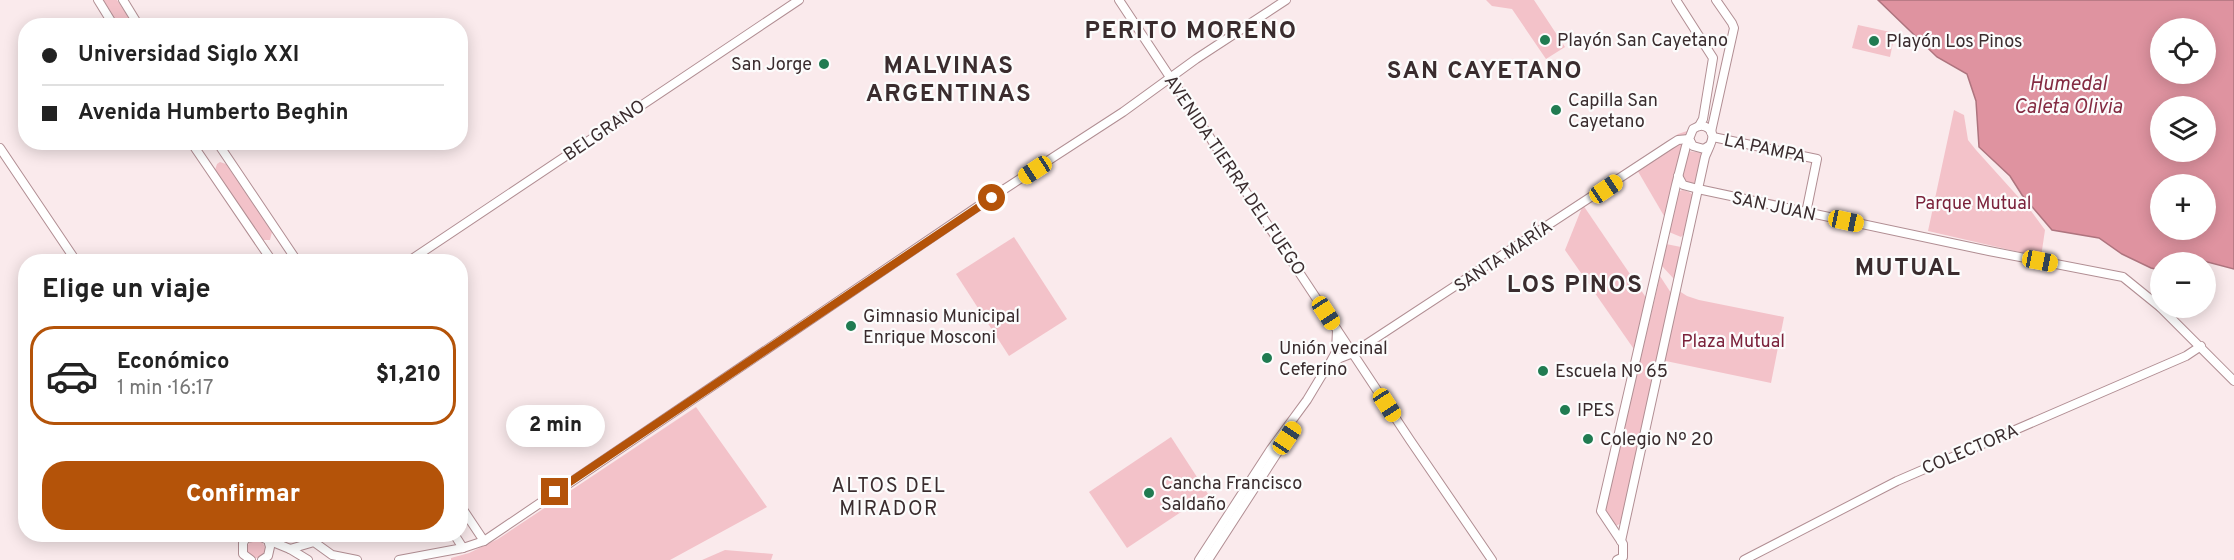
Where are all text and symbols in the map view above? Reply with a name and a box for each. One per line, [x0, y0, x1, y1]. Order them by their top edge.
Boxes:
district label: PERITO MORENO [1085, 17, 1297, 47]
map controls [2150, 18, 2216, 318]
button: locate [2150, 18, 2216, 84]
place label: Playón San Cayetano [1557, 30, 1728, 53]
place label: Playón Los Pinos [1886, 31, 2023, 54]
marker: Playón San Cayetano [1538, 33, 1552, 47]
marker: Playón Los Pinos [1867, 34, 1881, 48]
text: Universidad Siglo XXI [78, 42, 299, 69]
district label: MALVINAS ARGENTINAS [866, 52, 1032, 110]
place label: San Jorge [731, 54, 812, 77]
marker: San Jorge [817, 57, 831, 71]
district label: SAN CAYETANO [1387, 57, 1583, 87]
street label: AVENIDA TIERRA DEL FUEGO [1158, 71, 1310, 281]
water label: Humedal Caleta Olivia [2014, 72, 2123, 121]
place label: Capilla San Cayetano [1568, 90, 1658, 134]
street label: BELGRANO [560, 95, 650, 167]
button: layers [2150, 96, 2216, 162]
text: Avenida Humberto Beghin [78, 100, 349, 127]
marker: Capilla San Cayetano [1549, 103, 1563, 117]
street label: LA PAMPA [1721, 130, 1808, 169]
car [1015, 153, 1055, 187]
car [1586, 171, 1626, 207]
button: + [2150, 174, 2216, 240]
route start [978, 184, 1005, 211]
street label: SAN JUAN [1730, 187, 1818, 228]
park label: Parque Mutual [1915, 193, 2031, 216]
car [1827, 208, 1865, 234]
street label: SANTA MARÍA [1449, 214, 1557, 299]
car [2021, 249, 2059, 273]
button: − [2150, 252, 2216, 318]
district label: MUTUAL [1855, 254, 1961, 284]
district label: LOS PINOS [1507, 271, 1643, 301]
text: Elige un viaje [42, 273, 211, 307]
car [1309, 293, 1343, 333]
place label: Gimnasio Municipal Enrique Mosconi [863, 306, 1020, 350]
marker: Gimnasio Municipal Enrique Mosconi [844, 319, 858, 333]
park label: Plaza Mutual [1681, 331, 1785, 354]
place label: Unión vecinal Ceferino [1279, 338, 1388, 382]
icon: car [45, 349, 99, 403]
text: Económico [117, 349, 230, 376]
marker: Unión vecinal Ceferino [1260, 351, 1274, 365]
place label: Escuela Nº 65 [1555, 361, 1668, 384]
text: $1,210 [376, 362, 441, 389]
marker: Escuela Nº 65 [1536, 364, 1550, 378]
text: 1 min · 16:17 [117, 376, 214, 402]
car [1370, 385, 1404, 425]
place label: IPES [1577, 400, 1615, 423]
marker: IPES [1558, 403, 1572, 417]
callout: 2 min [506, 405, 604, 447]
text: 2 min [529, 413, 582, 439]
car [1269, 418, 1305, 458]
street label: COLECTORA [1919, 420, 2022, 481]
place label: Colegio Nº 20 [1600, 429, 1713, 452]
marker: Colegio Nº 20 [1581, 432, 1595, 446]
button: Confirmar [42, 461, 444, 530]
place label: Cancha Francisco Saldaño [1161, 473, 1302, 517]
district label: ALTOS DEL MIRADOR [832, 474, 946, 523]
route end [541, 478, 568, 505]
marker: Cancha Francisco Saldaño [1142, 486, 1156, 500]

